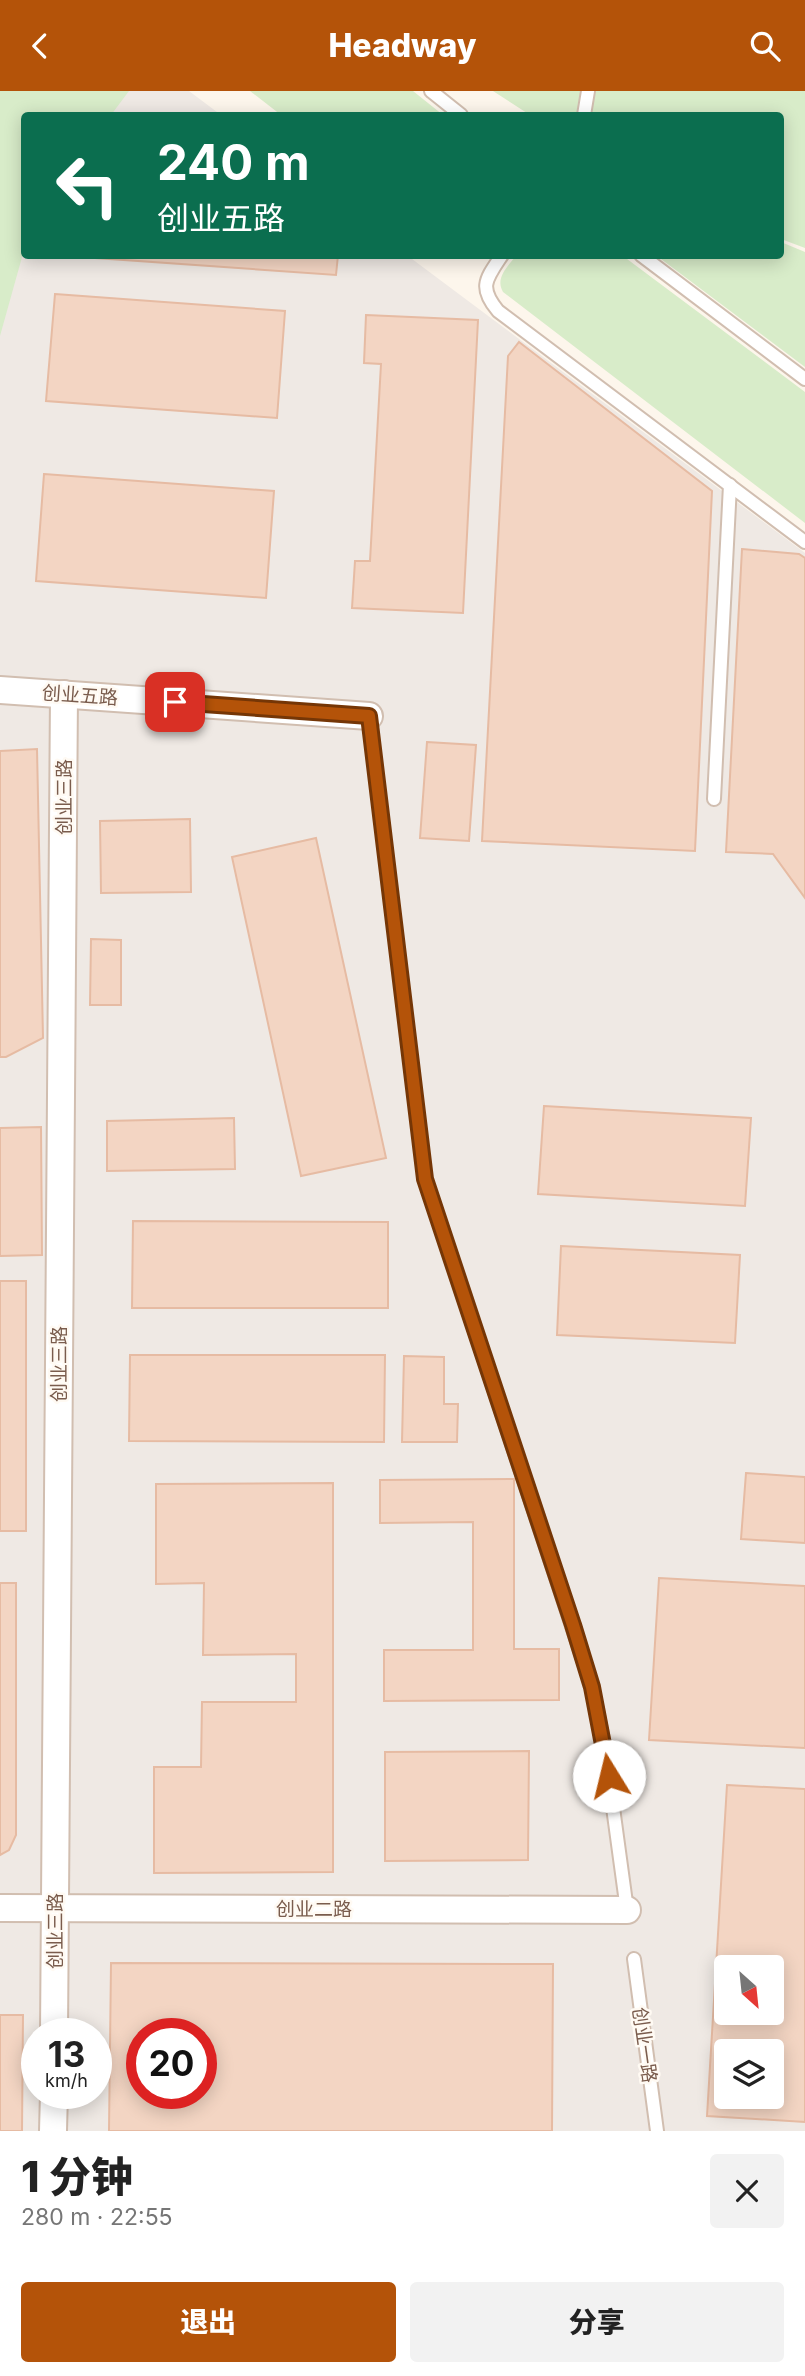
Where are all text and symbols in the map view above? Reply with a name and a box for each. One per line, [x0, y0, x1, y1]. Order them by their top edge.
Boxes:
text: Headway [328, 26, 477, 65]
icon: back [21, 27, 59, 65]
icon: search [746, 27, 784, 65]
text: 240 m [157, 133, 310, 192]
icon: left [42, 140, 133, 231]
text: 创业五路 [157, 199, 285, 238]
pin [145, 672, 205, 732]
street label: 创业五路 [41, 681, 119, 710]
icon: arrive [156, 683, 194, 721]
street label: 创业三路 [53, 759, 76, 835]
street label: 创业三路 [48, 1326, 71, 1402]
position arrow [572, 1739, 646, 1813]
street label: 创业三路 [44, 1893, 67, 1969]
street label: 创业二路 [276, 1898, 352, 1921]
north arrow [714, 1955, 784, 2025]
map controls [714, 1955, 784, 2109]
street label: 创业一路 [628, 2006, 661, 2084]
speed limit sign: 20 [126, 2018, 217, 2109]
text: 13 [48, 2033, 85, 2075]
button: layers [714, 2039, 784, 2109]
text: km/h [45, 2070, 88, 2091]
text: 1 分钟 [21, 2151, 133, 2202]
button: close [710, 2154, 784, 2228]
text: 280 m · 22:55 [21, 2203, 173, 2231]
button: 退出 [21, 2282, 396, 2362]
button: 分享 [410, 2282, 784, 2362]

